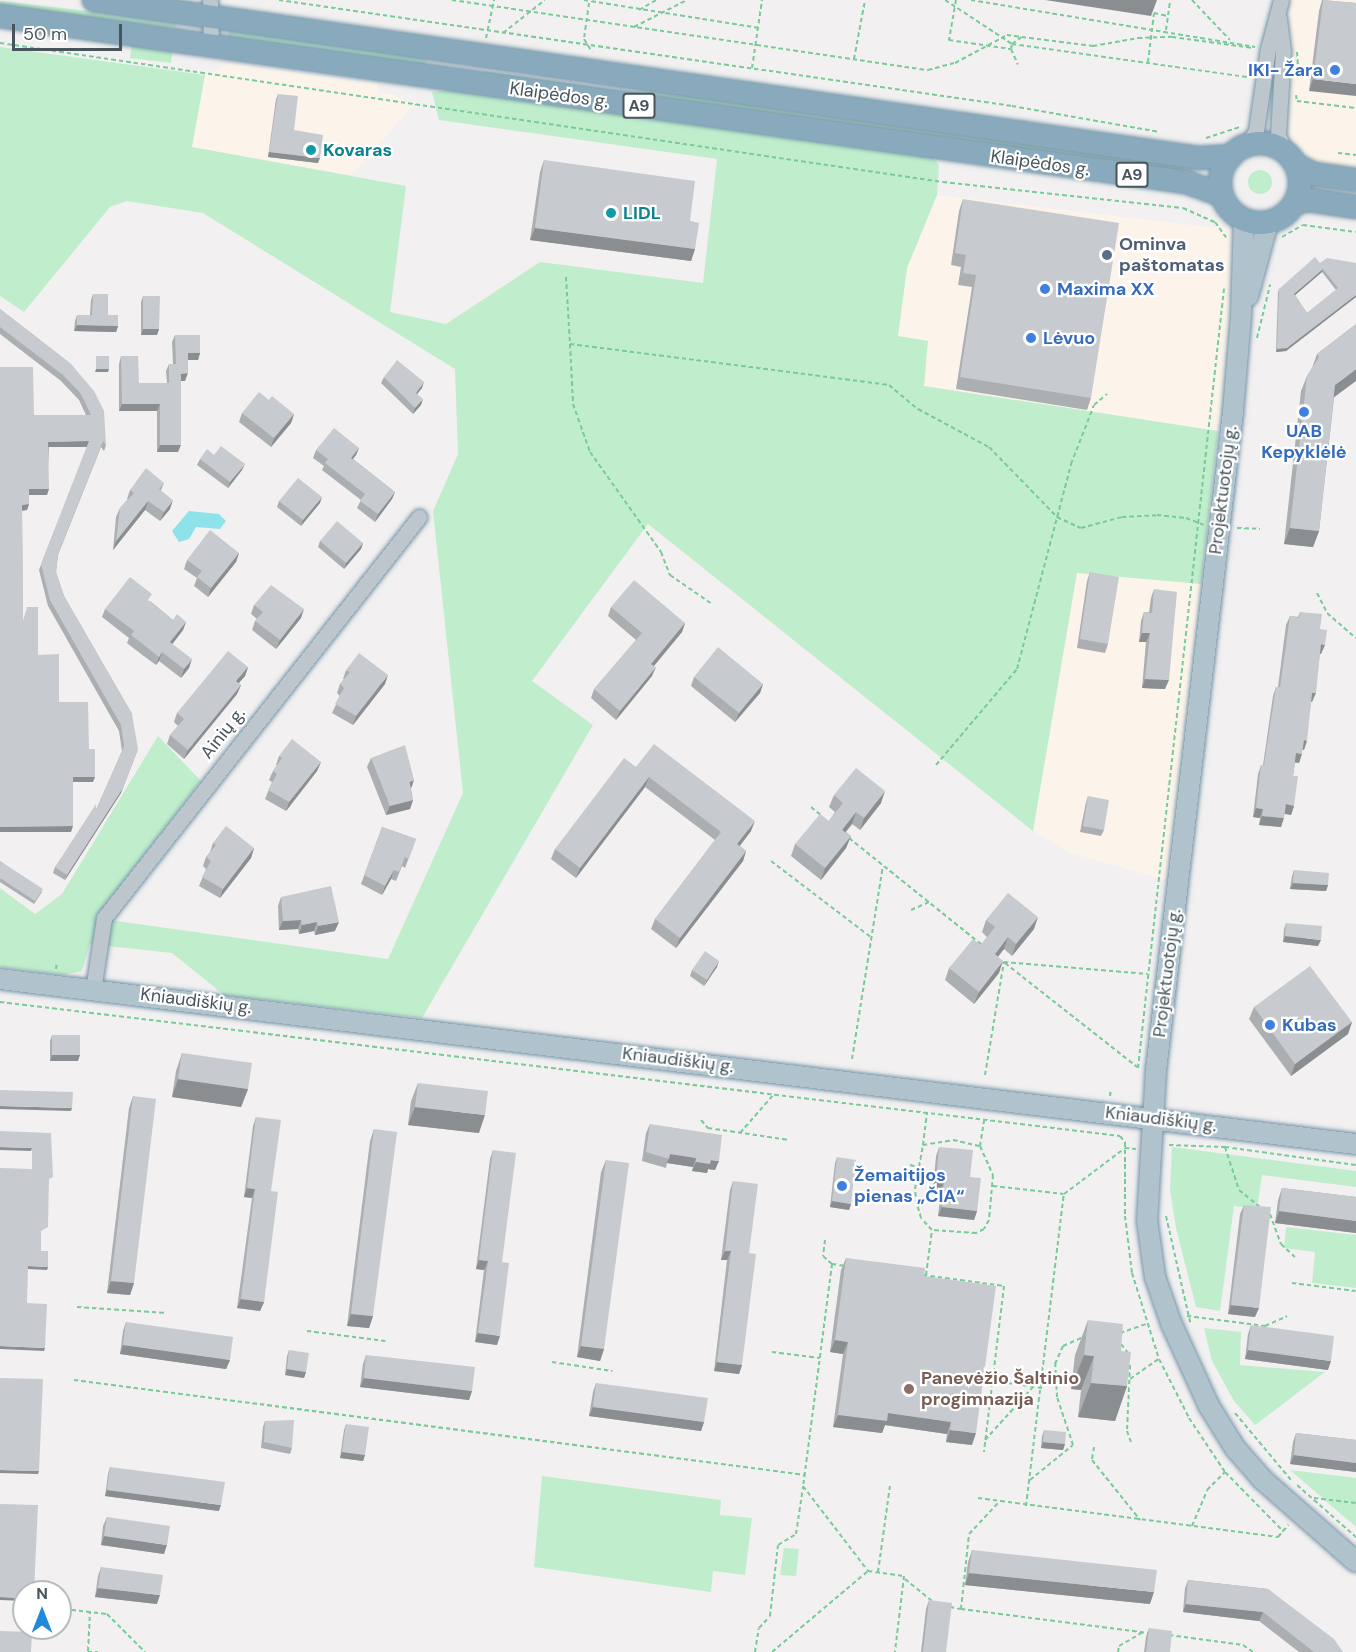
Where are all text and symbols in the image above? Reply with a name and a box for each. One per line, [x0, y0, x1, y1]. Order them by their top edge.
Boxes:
scale bar [15, 12, 124, 50]
text: 50 m [23, 22, 67, 46]
place label: IKI- Žara [1248, 59, 1323, 81]
marker: IKI- Žara [1328, 63, 1342, 77]
street label: Klaipėdos g. [508, 77, 610, 113]
road number: A9 [622, 93, 656, 119]
place label: Kovaras [323, 139, 392, 161]
marker: Kovaras [304, 143, 318, 157]
street label: Klaipėdos g. [989, 145, 1091, 181]
road number: A9 [1116, 162, 1148, 188]
place label: LIDL [623, 202, 661, 224]
marker: LIDL [604, 206, 618, 220]
place label: Ominva paštomatas [1119, 234, 1224, 276]
marker: Ominva paštomatas [1100, 248, 1114, 262]
place label: Maxima XX [1057, 278, 1155, 300]
marker: Maxima XX [1038, 282, 1052, 296]
place label: Lėvuo [1043, 327, 1095, 349]
marker: Lėvuo [1024, 331, 1038, 345]
marker: UAB Kepyklėlė [1297, 405, 1311, 419]
place label: UAB Kepyklėlė [1261, 421, 1347, 464]
street label: Projektuotojų g. [1204, 424, 1242, 556]
street label: Ainių g. [196, 703, 250, 763]
street label: Projektuotojų g. [1148, 907, 1186, 1039]
street label: Kniaudiškių g. [139, 983, 253, 1019]
place label: Kubas [1282, 1014, 1337, 1036]
marker: Kubas [1263, 1018, 1277, 1032]
street label: Kniaudiškių g. [621, 1042, 735, 1078]
street label: Kniaudiškių g. [1104, 1101, 1218, 1137]
place label: Žemaitijos pienas „ČIA“ [854, 1165, 964, 1208]
marker: Žemaitijos pienas „ČIA“ [835, 1179, 849, 1193]
place label: Panevėžio Šaltinio progimnazija [921, 1368, 1079, 1410]
marker: Panevėžio Šaltinio progimnazija [902, 1382, 916, 1396]
north arrow [12, 1580, 72, 1640]
text: N [36, 1583, 48, 1604]

